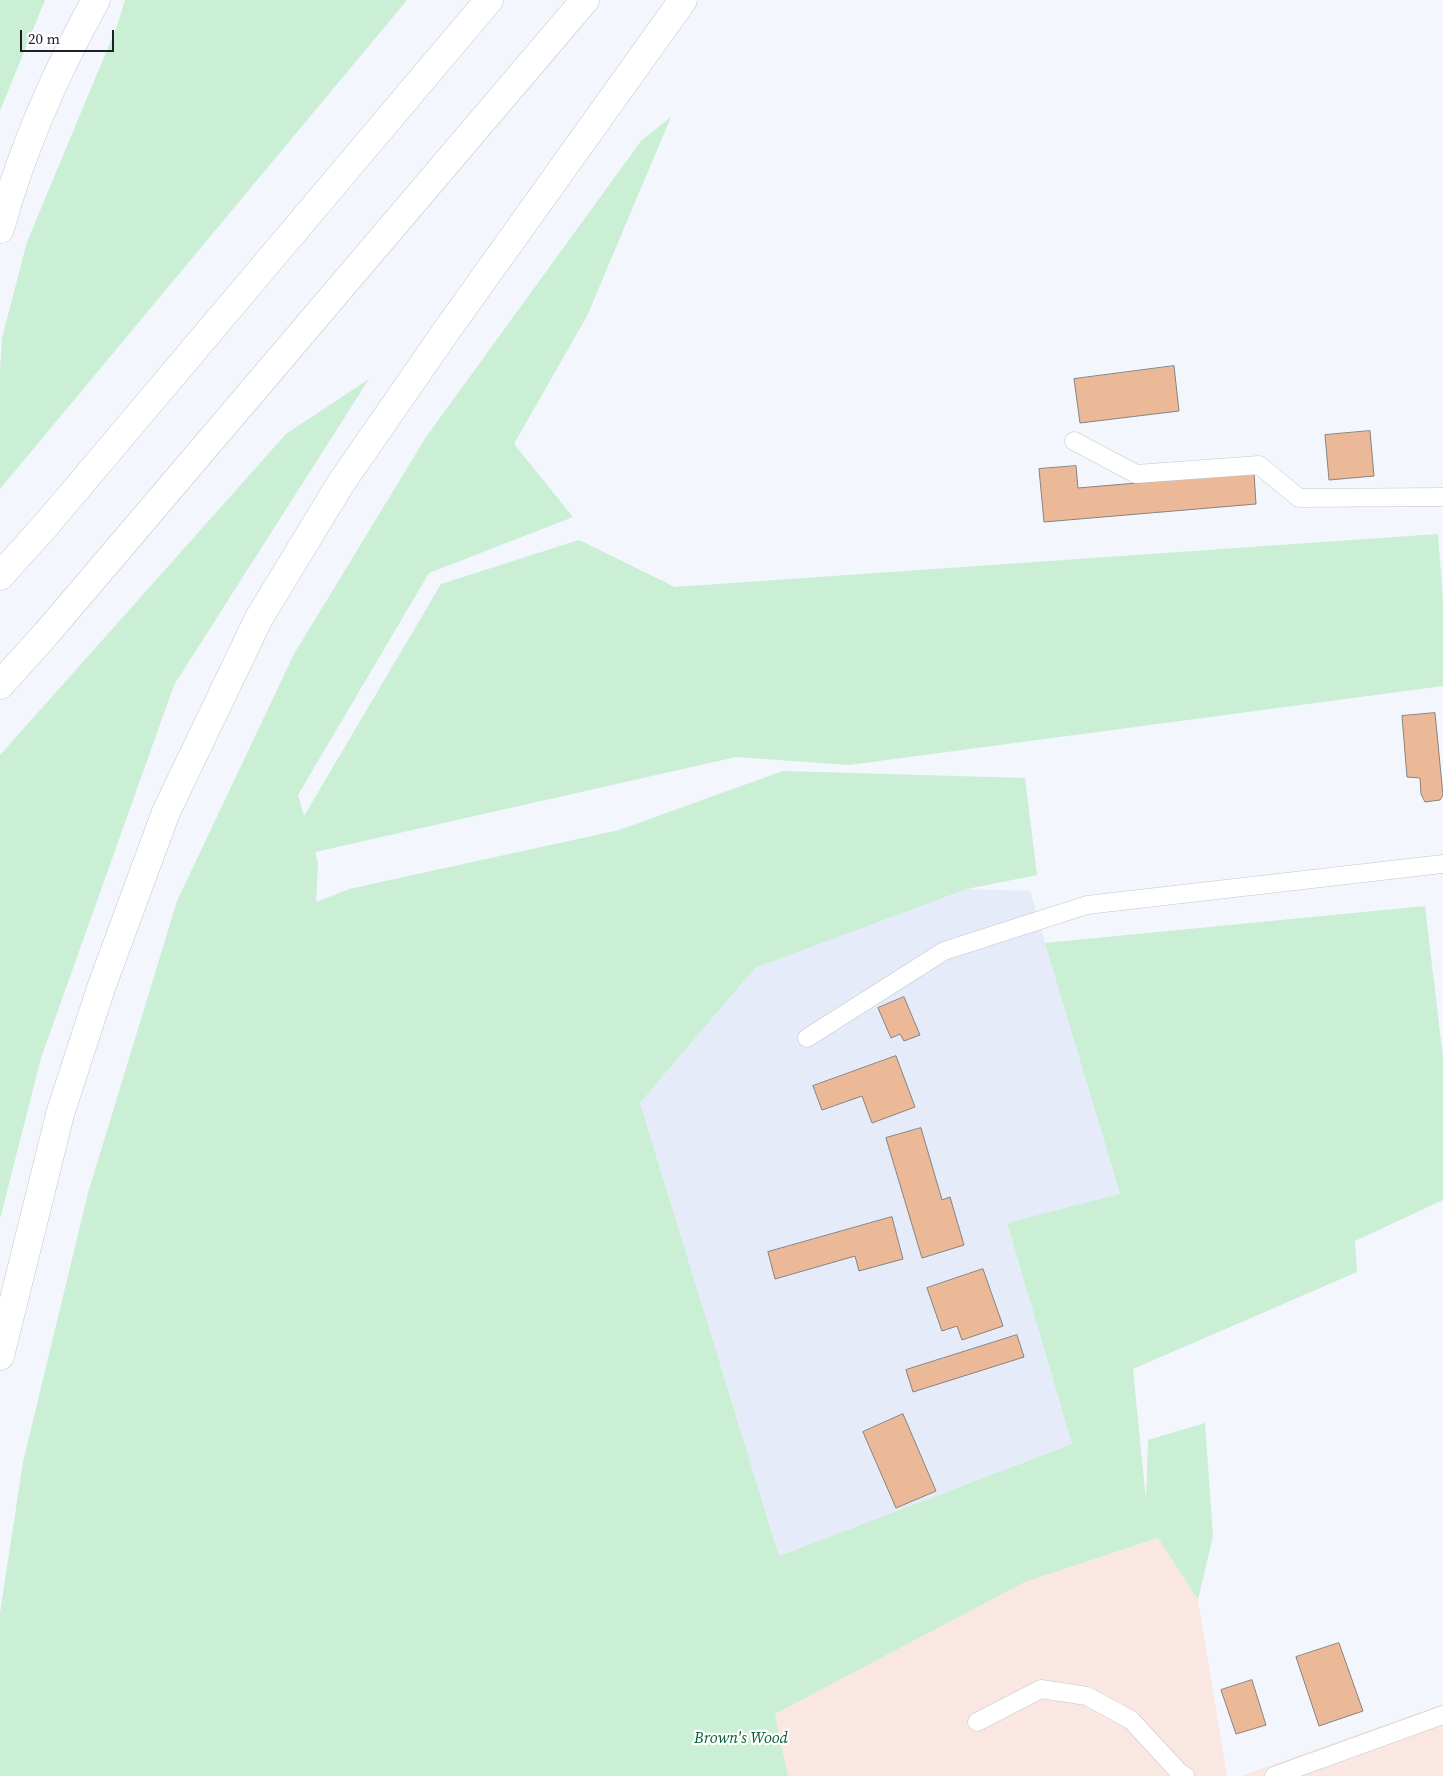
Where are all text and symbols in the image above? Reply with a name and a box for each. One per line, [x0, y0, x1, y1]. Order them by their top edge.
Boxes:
scale bar [22, 20, 116, 52]
text: 20 m [28, 28, 60, 49]
park label: Brown's Wood [694, 1729, 788, 1749]

